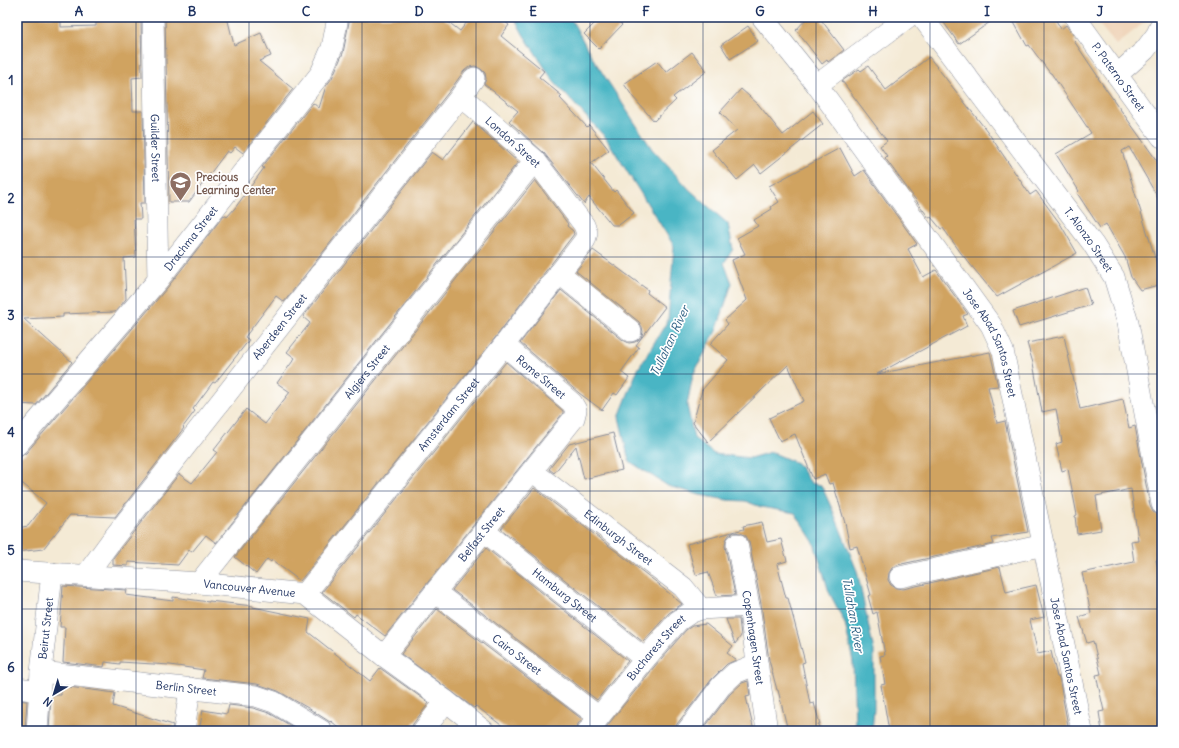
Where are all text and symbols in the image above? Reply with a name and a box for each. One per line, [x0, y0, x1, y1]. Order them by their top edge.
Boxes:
text: A [75, 3, 84, 20]
text: B [188, 3, 197, 20]
text: C [302, 3, 311, 20]
text: D [414, 3, 424, 20]
text: E [529, 3, 537, 20]
text: F [642, 3, 650, 20]
text: G [755, 3, 765, 20]
text: H [868, 3, 878, 20]
text: I [984, 3, 990, 20]
text: J [1097, 3, 1104, 20]
street label: P. Paterno Street [1089, 40, 1148, 114]
text: 1 [8, 72, 14, 89]
street label: Guilder Street [148, 114, 163, 183]
street label: London Street [483, 114, 544, 171]
school or university icon: Precious Learning Center [168, 170, 194, 203]
place label: Precious Learning Center [196, 170, 276, 198]
text: 2 [7, 190, 15, 207]
street label: Drachma Street [161, 203, 221, 274]
street label: T. Alonzo Street [1061, 205, 1116, 275]
street label: Jose Abad Santos Street [960, 286, 1020, 399]
street label: Aberdeen Street [249, 291, 310, 362]
water label: Tullahan River [647, 301, 693, 378]
text: 3 [7, 307, 15, 324]
street label: Algiers Street [341, 341, 393, 402]
street label: Rome Street [513, 352, 569, 402]
street label: Amsterdam Street [415, 375, 482, 454]
text: 4 [7, 424, 15, 441]
street label: Belfast Street [455, 504, 508, 564]
street label: Edinburgh Street [581, 507, 656, 568]
text: 5 [7, 542, 15, 559]
street label: Hamburg Street [529, 565, 600, 625]
street label: Vancouver Avenue [203, 576, 296, 600]
water label: Tullahan River [840, 576, 868, 656]
street label: Copenhagen Street [739, 589, 767, 686]
street label: Beirut Street [35, 596, 56, 660]
street label: Jose Abad Santos Street [1047, 596, 1085, 716]
street label: Bucharest Street [624, 611, 688, 683]
street label: Cairo Street [489, 631, 545, 678]
text: 6 [7, 659, 15, 676]
north arrow [34, 674, 74, 714]
street label: Berlin Street [155, 678, 217, 699]
text: N [41, 694, 55, 710]

